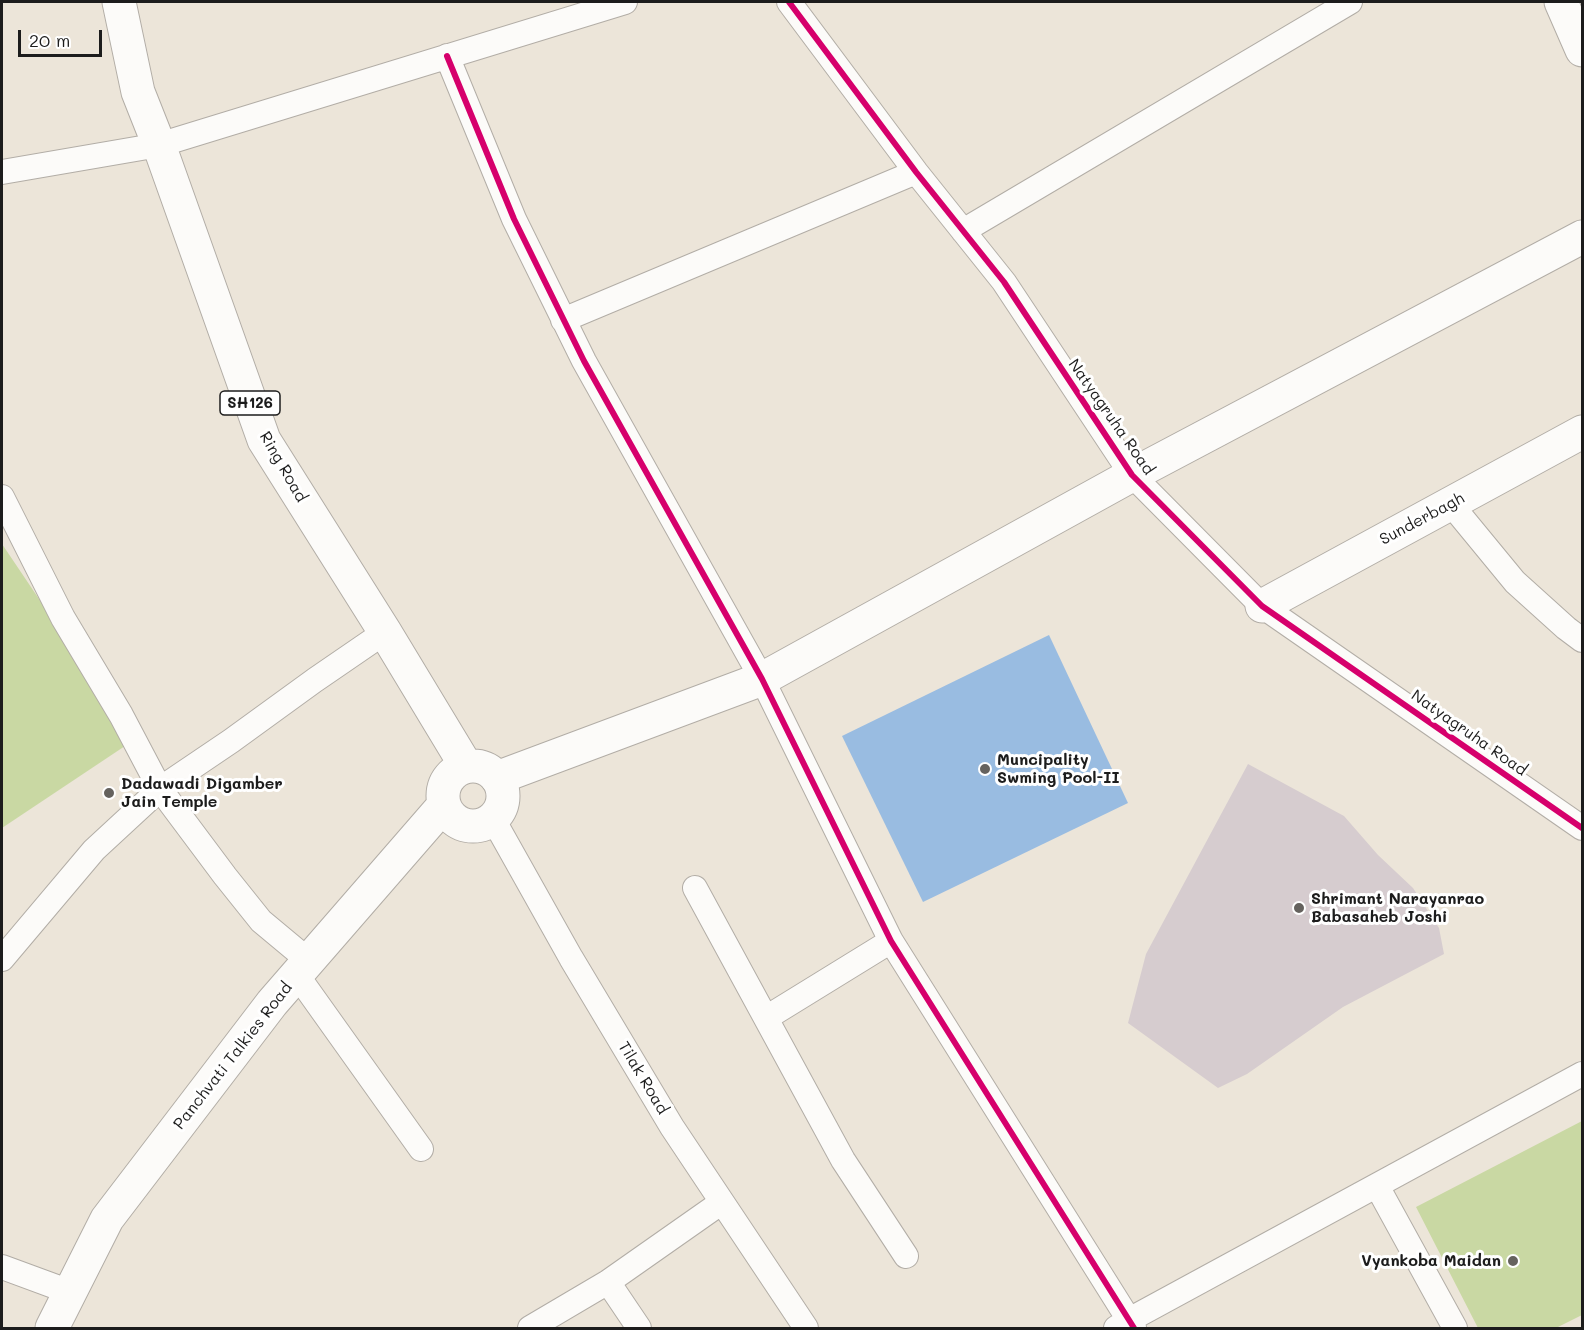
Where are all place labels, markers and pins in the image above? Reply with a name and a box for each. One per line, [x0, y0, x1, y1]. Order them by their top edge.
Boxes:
place label: Muncipality Swming Pool-II [997, 750, 1120, 788]
marker: Muncipality Swming Pool-II [978, 762, 992, 776]
place label: Dadawadi Digamber Jain Temple [121, 774, 283, 812]
marker: Dadawadi Digamber Jain Temple [102, 786, 116, 800]
place label: Shrimant Narayanrao Babasaheb Joshi [1311, 889, 1484, 927]
marker: Shrimant Narayanrao Babasaheb Joshi [1292, 901, 1306, 915]
place label: Vyankoba Maidan [1361, 1251, 1501, 1271]
marker: Vyankoba Maidan [1506, 1254, 1520, 1268]

